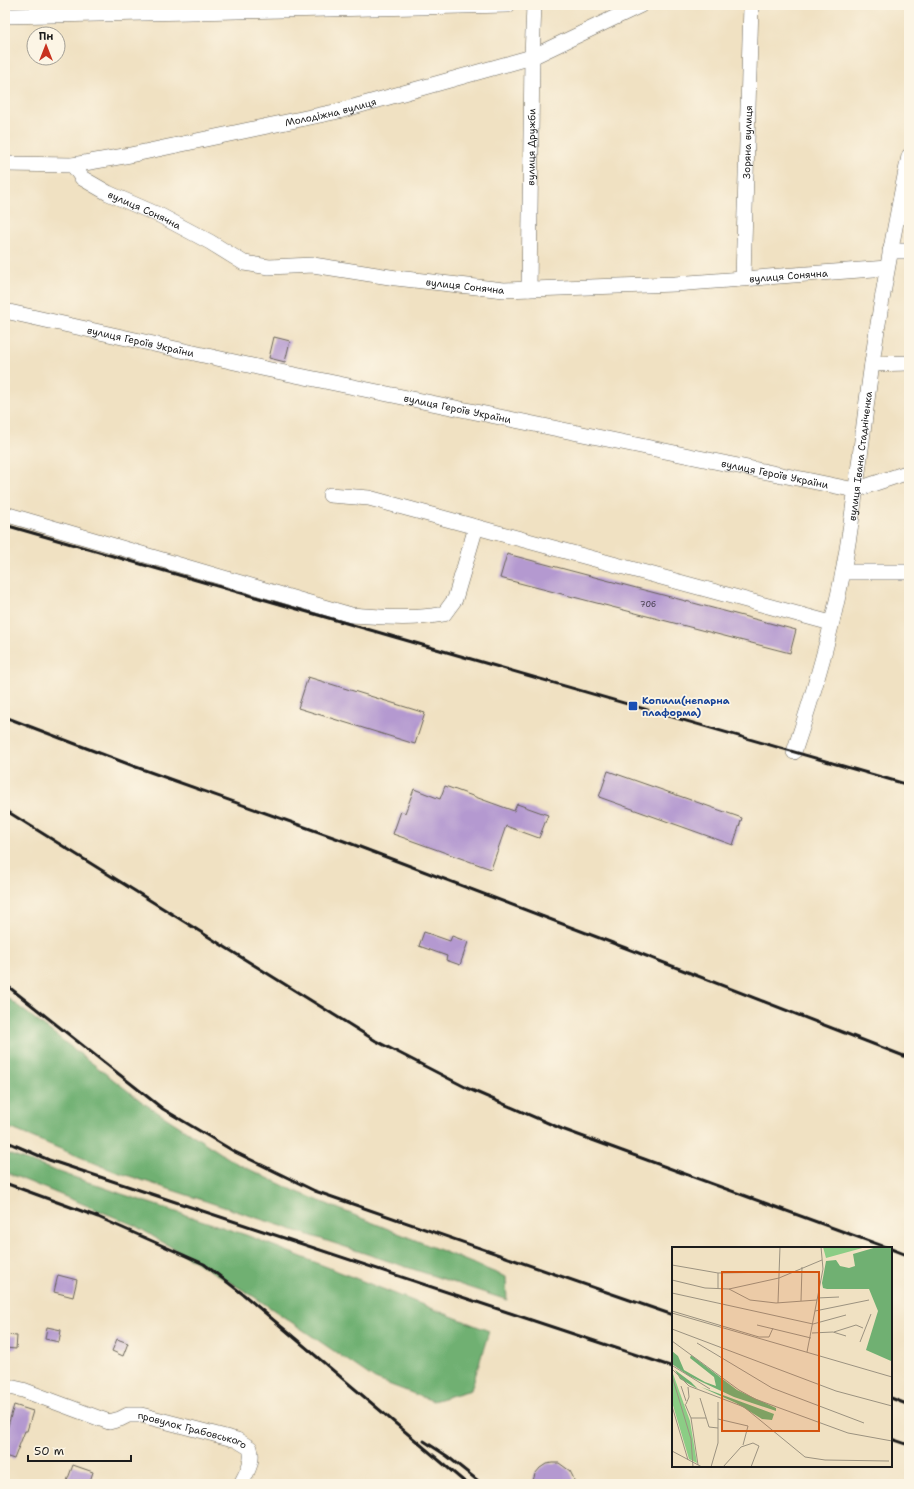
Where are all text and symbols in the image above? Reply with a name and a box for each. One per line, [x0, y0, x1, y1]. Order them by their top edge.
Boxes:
north arrow [26, 26, 66, 66]
text: Пн [39, 29, 53, 44]
street label: Молодіжна вулиця [284, 95, 378, 129]
street label: Зоряна вулиця [740, 105, 755, 179]
street label: вулиця Дружби [524, 108, 538, 186]
street label: вулиця Сонячна [106, 188, 184, 233]
street label: вулиця Сонячна [749, 266, 829, 285]
street label: вулиця Сонячна [425, 275, 506, 297]
street label: вулиця Героїв України [86, 323, 196, 360]
street label: вулиця Івана Стадніченка [846, 390, 875, 522]
street label: вулиця Героїв України [403, 392, 513, 426]
street label: вулиця Героїв України [720, 457, 830, 492]
house number: 70б [640, 599, 656, 610]
place label: Копили(непарна плаформа) [642, 694, 730, 719]
marker: Копили(непарна плаформа) [627, 700, 639, 712]
inset map [672, 1247, 892, 1467]
street label: провулок Грабовського [138, 1409, 249, 1452]
scale bar [28, 1437, 131, 1463]
text: 50 m [34, 1443, 64, 1459]

